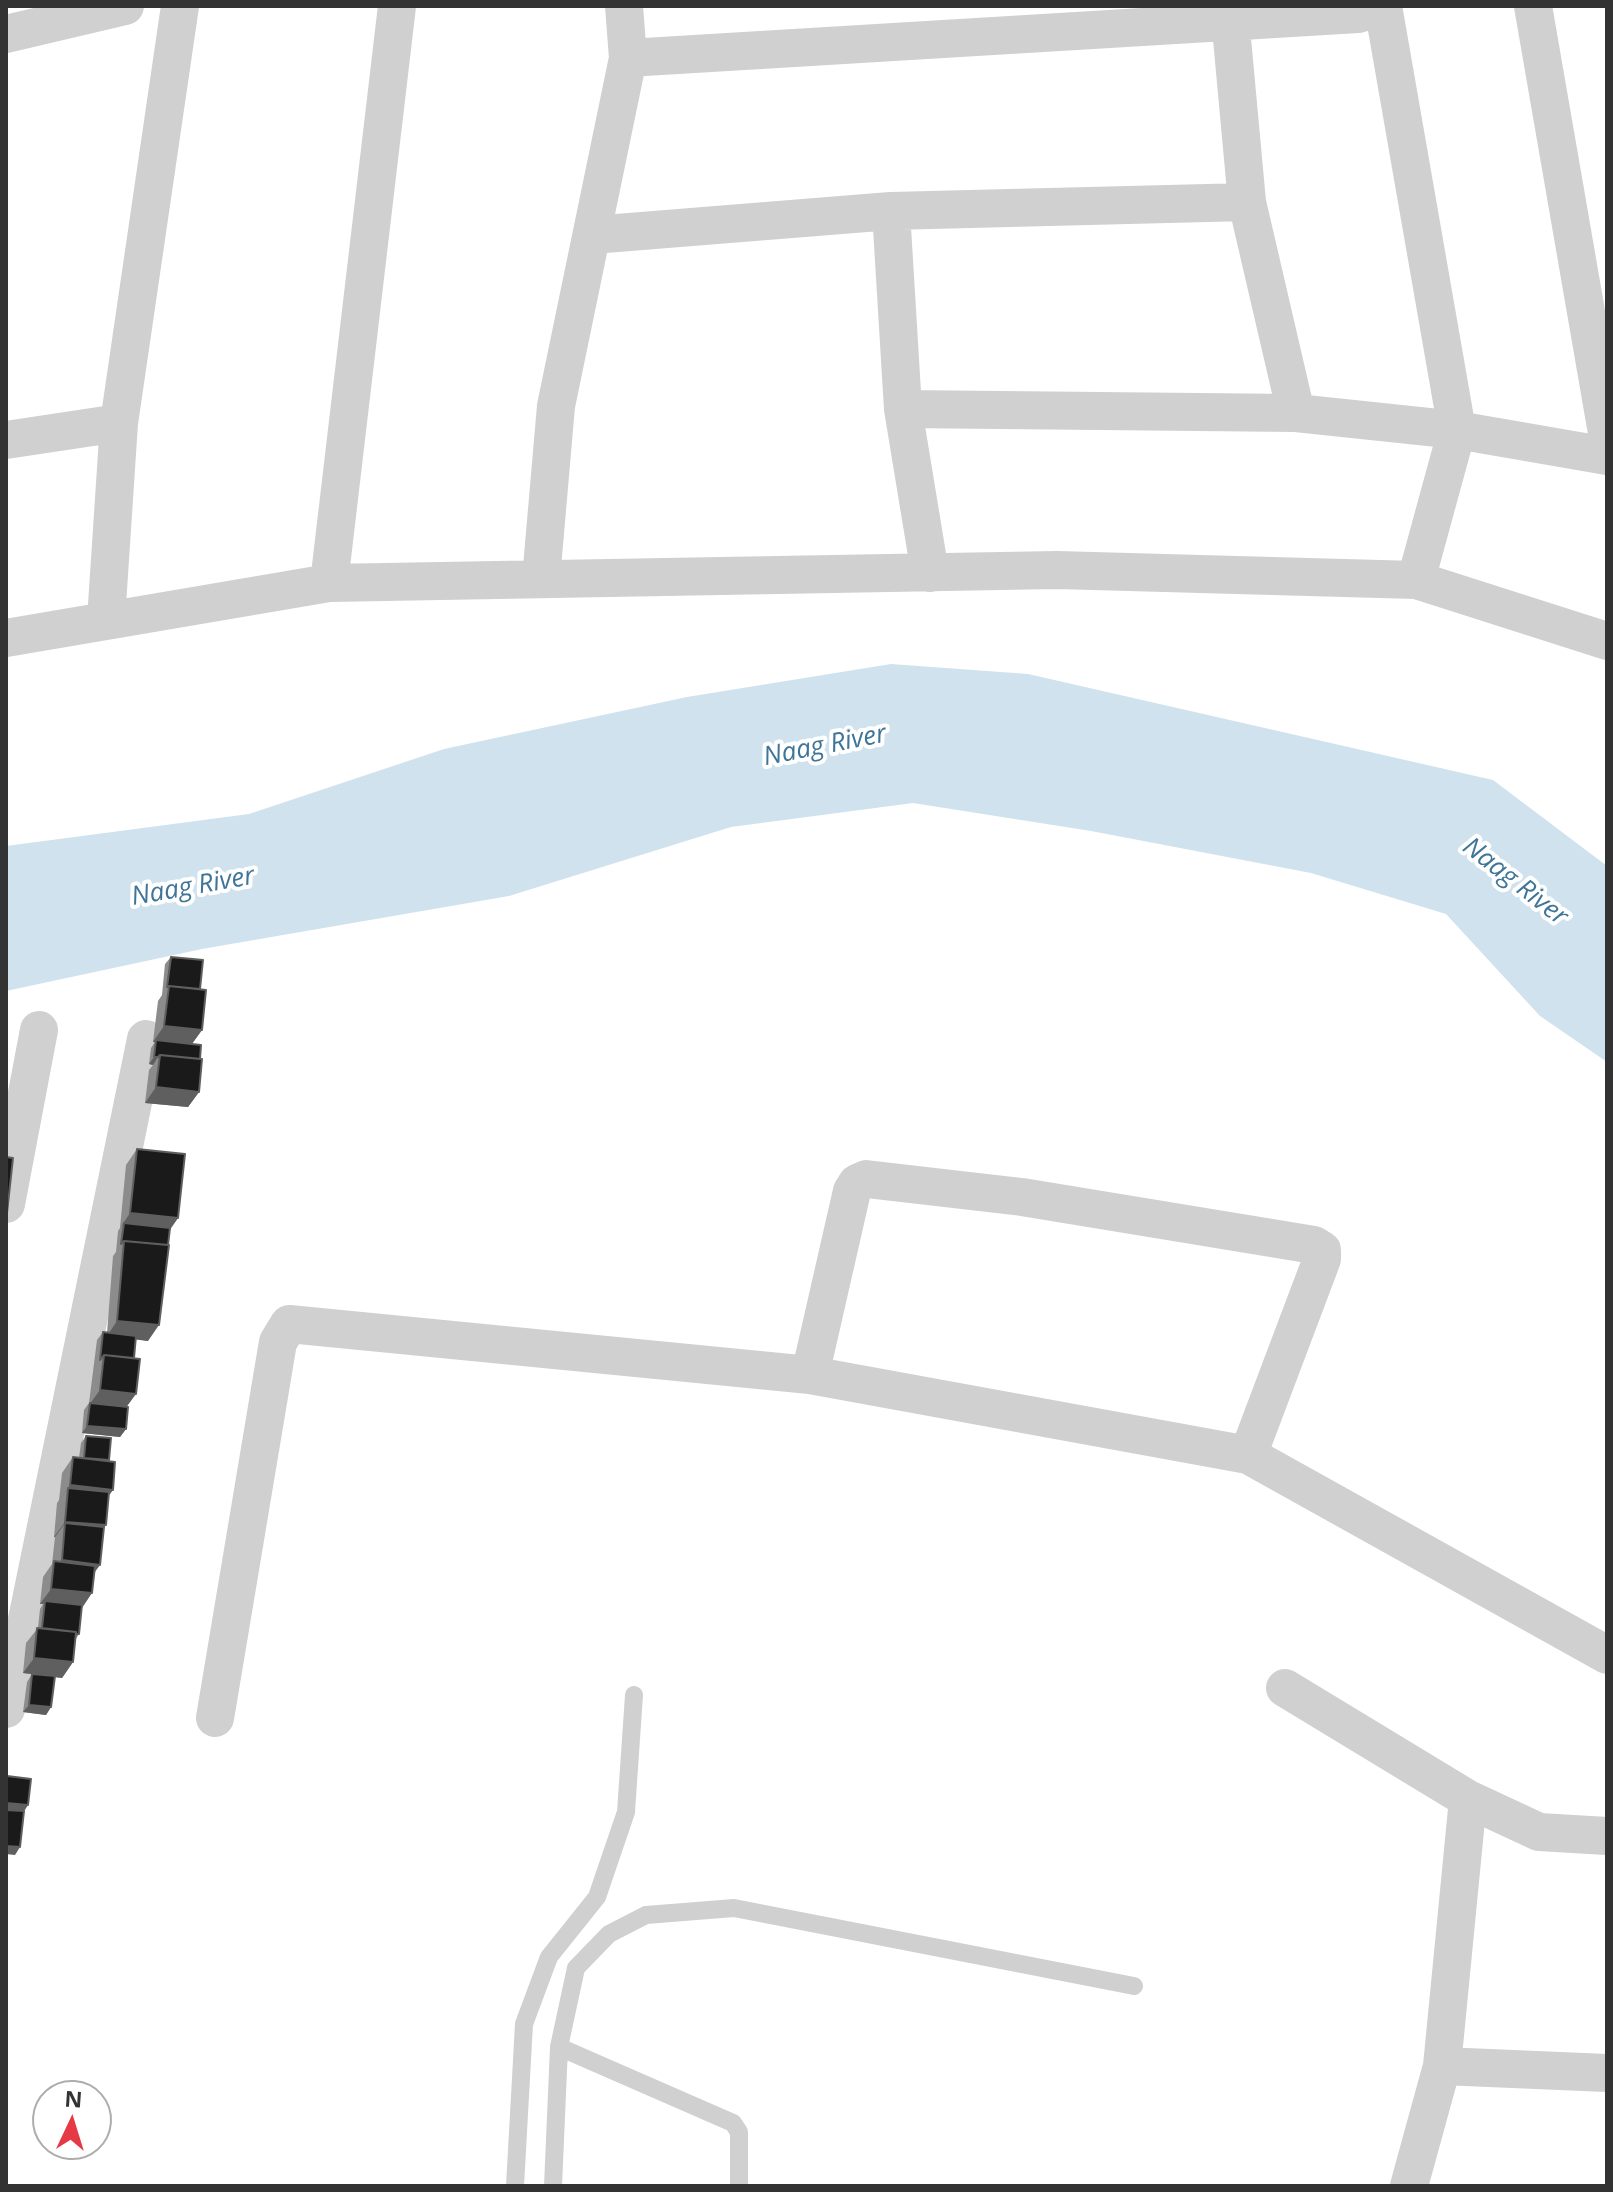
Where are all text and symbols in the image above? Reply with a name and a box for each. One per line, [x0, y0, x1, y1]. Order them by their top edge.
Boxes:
water label: Naag River [761, 719, 889, 773]
water label: Naag River [1456, 831, 1574, 933]
water label: Naag River [129, 861, 257, 913]
north arrow [32, 2080, 112, 2160]
text: N [64, 2082, 83, 2114]

